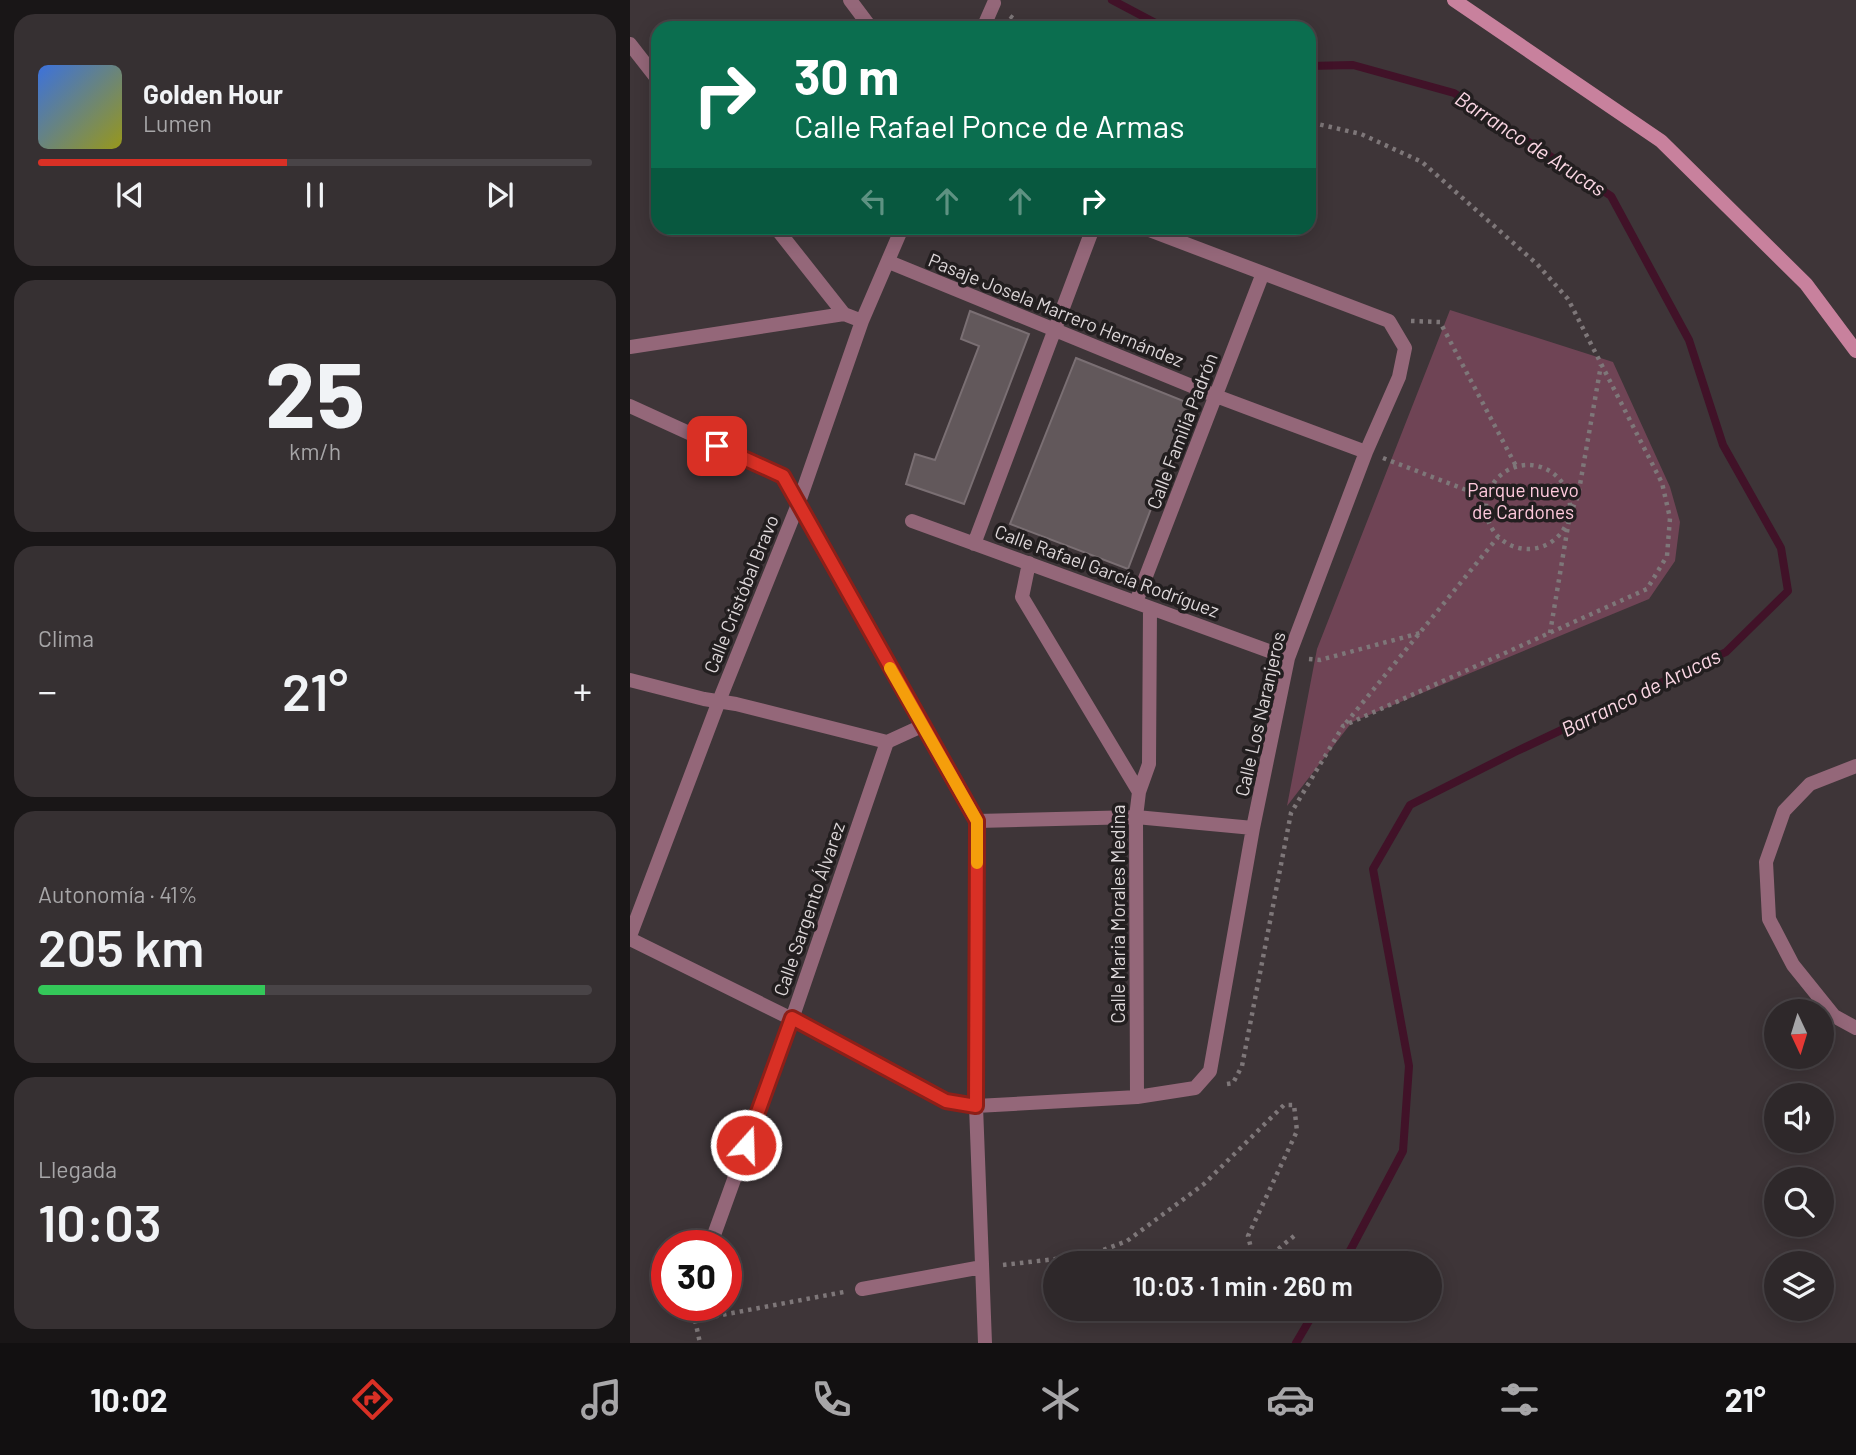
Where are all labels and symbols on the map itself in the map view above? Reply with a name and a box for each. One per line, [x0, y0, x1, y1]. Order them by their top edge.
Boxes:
water label: Barranco de Arucas [1451, 85, 1611, 201]
street label: Pasaje Josela Marrero Hernández [925, 248, 1187, 371]
street label: Calle Familia Padrón [1141, 349, 1222, 512]
pin [687, 416, 747, 476]
park label: Parque nuevo de Cardones [1467, 478, 1579, 523]
street label: Calle Cristóbal Bravo [698, 511, 783, 676]
street label: Calle Rafael García Rodríguez [992, 519, 1223, 622]
street label: Calle Los Naranjeros [1229, 629, 1290, 798]
water label: Barranco de Arucas [1557, 642, 1724, 741]
street label: Calle Maria Morales Medina [1106, 804, 1129, 1024]
street label: Calle Sargento Álvarez [768, 819, 849, 999]
north arrow [1764, 999, 1834, 1069]
position arrow [709, 1108, 783, 1182]
speed limit sign: 30 [651, 1230, 742, 1321]

